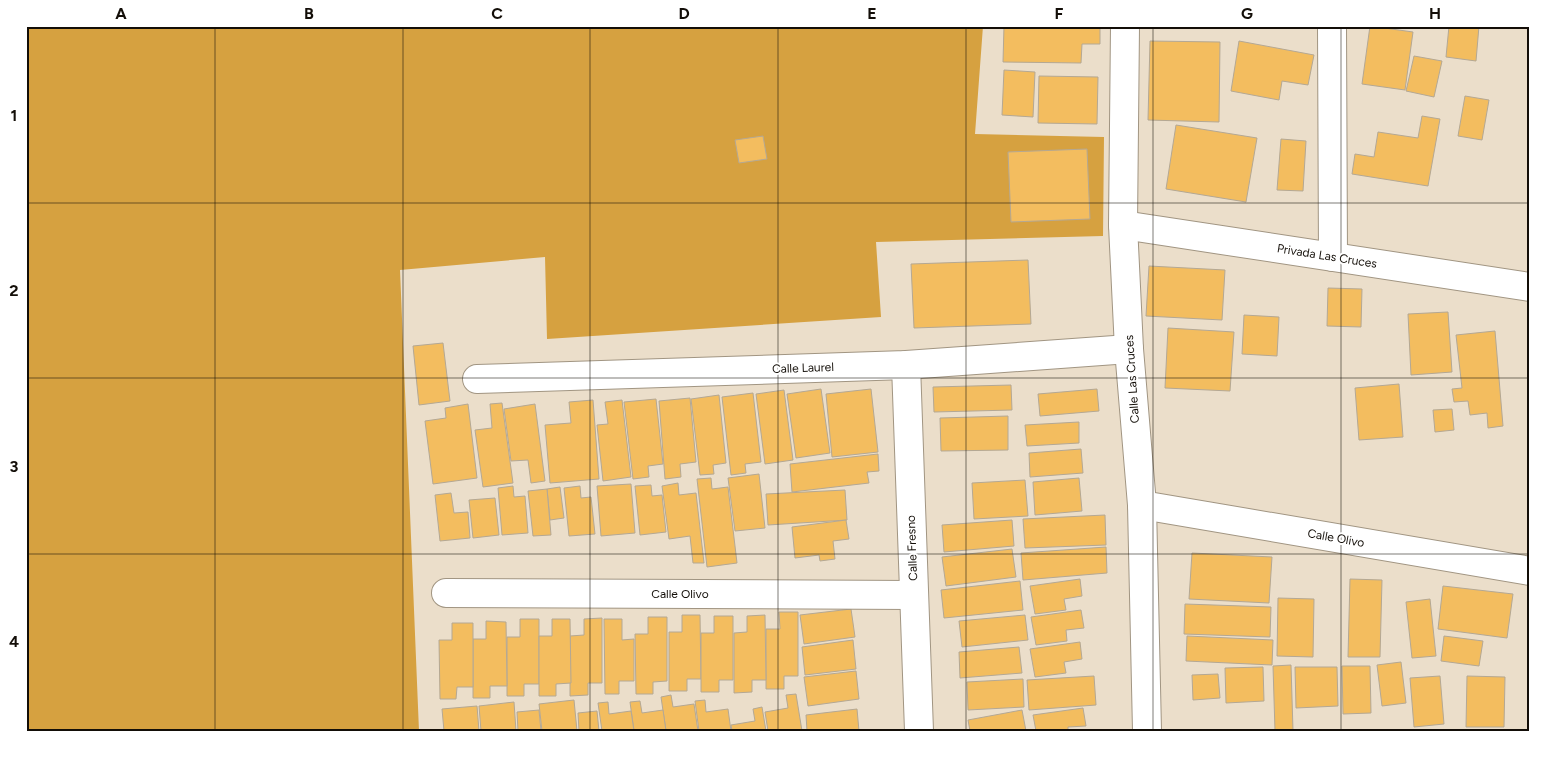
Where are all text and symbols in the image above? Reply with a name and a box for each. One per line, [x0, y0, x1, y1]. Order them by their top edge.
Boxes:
text: A [115, 4, 127, 23]
text: B [304, 4, 314, 23]
text: C [491, 4, 503, 23]
text: D [678, 4, 690, 23]
text: E [867, 4, 877, 23]
text: F [1055, 4, 1064, 23]
text: G [1241, 4, 1253, 23]
text: H [1429, 4, 1441, 23]
text: 1 [11, 106, 17, 125]
street label: Privada Las Cruces [1276, 241, 1378, 271]
text: 2 [9, 281, 19, 300]
street label: Calle Las Cruces [1122, 334, 1142, 424]
street label: Calle Laurel [772, 360, 834, 376]
text: 3 [10, 457, 19, 476]
street label: Calle Fresno [904, 515, 920, 581]
street label: Calle Olivo [1307, 526, 1365, 550]
street label: Calle Olivo [651, 587, 709, 601]
text: 4 [9, 632, 19, 651]

